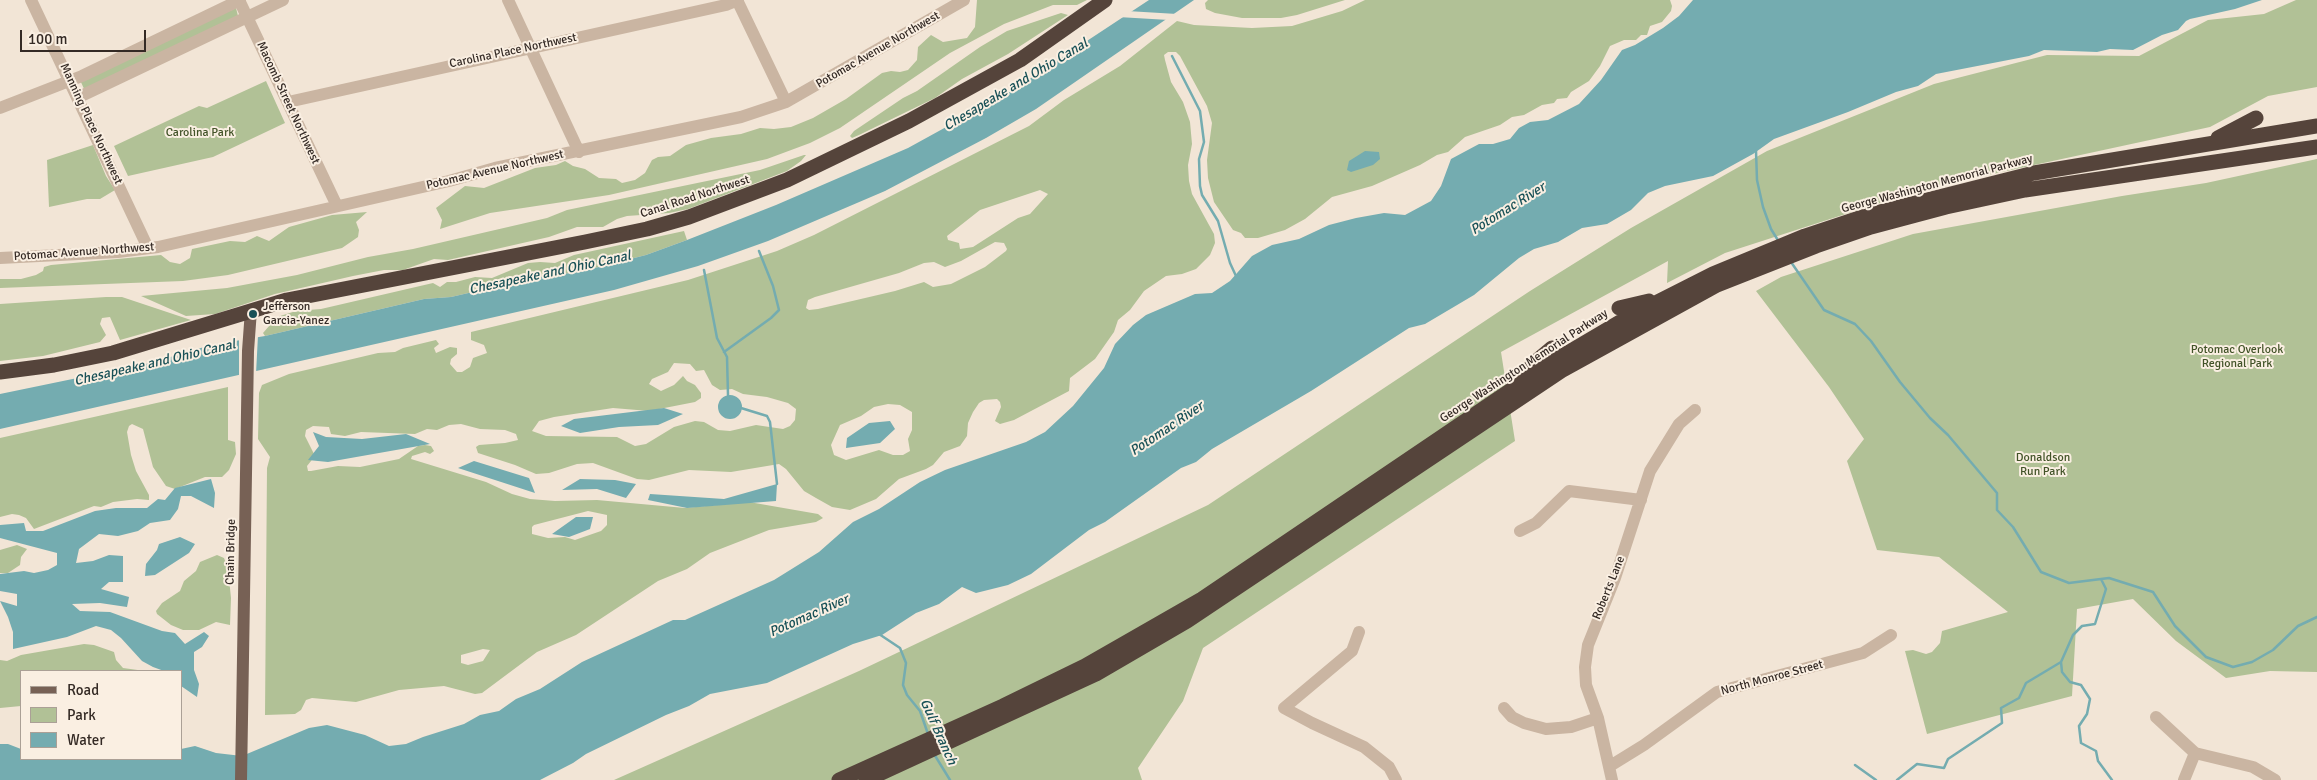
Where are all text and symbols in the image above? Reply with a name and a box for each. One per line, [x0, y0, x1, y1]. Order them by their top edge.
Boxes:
street label: Potomac Avenue Northwest [814, 9, 942, 91]
scale bar [22, 20, 149, 52]
text: 100 m [28, 30, 68, 48]
street label: Carolina Place Northwest [448, 30, 578, 72]
water label: Chesapeake and Ohio Canal [941, 35, 1091, 135]
street label: Macomb Street Northwest [253, 39, 323, 167]
street label: Manning Place Northwest [57, 61, 125, 187]
park label: Carolina Park [166, 126, 234, 140]
street label: Potomac Avenue Northwest [425, 147, 565, 193]
street label: George Washington Memorial Parkway [1840, 152, 2034, 216]
street label: Canal Road Northwest [639, 173, 751, 221]
water label: Potomac River [1467, 179, 1549, 239]
street label: Potomac Avenue Northwest [13, 240, 155, 264]
water label: Chesapeake and Ohio Canal [467, 248, 633, 298]
place label: Jefferson Garcia-Yanez [263, 300, 329, 328]
street label: George Washington Memorial Parkway [1437, 306, 1611, 426]
marker: Jefferson Garcia-Yanez [247, 308, 259, 320]
water label: Chesapeake and Ohio Canal [73, 336, 237, 390]
park label: Potomac Overlook Regional Park [2191, 343, 2283, 371]
water label: Potomac River [1127, 398, 1207, 460]
park label: Donaldson Run Park [2016, 451, 2070, 479]
street label: Chain Bridge [223, 519, 239, 585]
street label: Roberts Lane [1590, 554, 1628, 622]
water label: Potomac River [767, 591, 851, 641]
street label: North Monroe Street [1719, 657, 1825, 699]
legend [20, 670, 182, 760]
text: Road [67, 681, 99, 699]
water label: Gulf Branch [916, 696, 960, 768]
text: Park [67, 706, 96, 724]
text: Water [67, 731, 105, 749]

